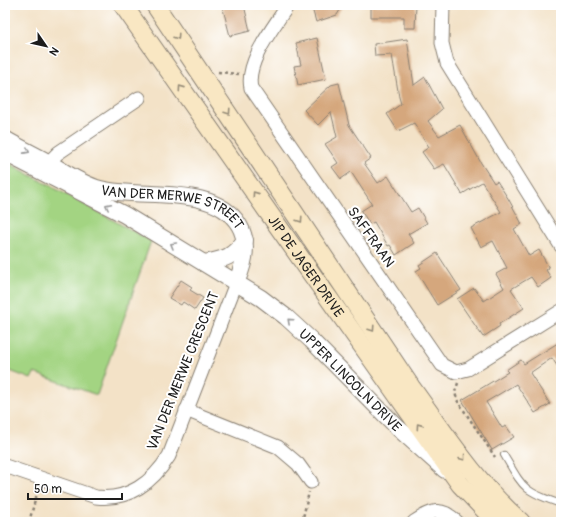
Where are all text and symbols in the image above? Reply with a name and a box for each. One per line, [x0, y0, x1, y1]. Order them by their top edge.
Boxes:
north arrow [26, 26, 66, 66]
one-way arrow [172, 33, 180, 40]
text: N [46, 45, 61, 58]
one-way arrow [179, 85, 186, 92]
one-way arrow [223, 108, 230, 115]
one-way arrow [23, 147, 30, 154]
street label: VAN DER MERWE STREET [99, 181, 248, 232]
one-way arrow [252, 191, 260, 198]
one-way arrow [104, 203, 112, 211]
street label: SAFFRAAN [344, 204, 398, 270]
street label: JIP DE JAGER DRIVE [265, 212, 348, 320]
one-way arrow [295, 216, 302, 223]
one-way arrow [170, 242, 177, 249]
street label: VAN DER MERWE CRESCENT [143, 289, 223, 453]
one-way arrow [287, 318, 295, 326]
one-way arrow [367, 324, 374, 331]
street label: UPPER LINCOLN DRIVE [296, 325, 405, 435]
one-way arrow [416, 423, 424, 430]
one-way arrow [458, 453, 465, 460]
scale bar [28, 475, 122, 501]
text: 50 m [34, 482, 62, 497]

